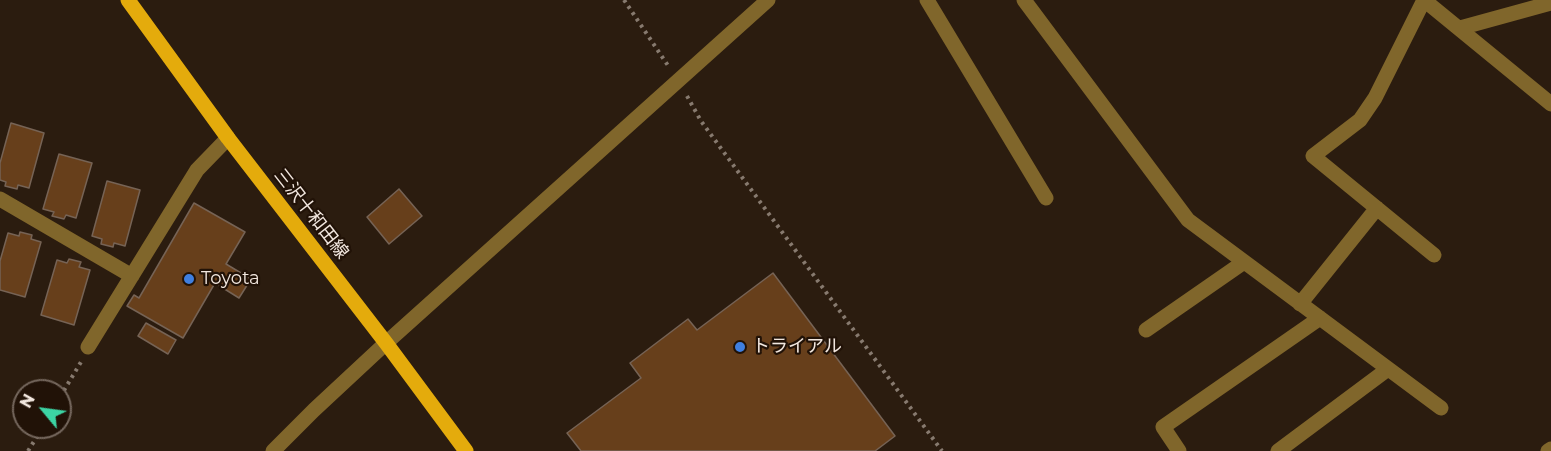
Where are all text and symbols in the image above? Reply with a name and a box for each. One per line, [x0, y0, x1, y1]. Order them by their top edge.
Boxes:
street label: 三沢十和田線 [269, 165, 353, 263]
place label: Toyota [201, 268, 260, 290]
marker: Toyota [182, 272, 196, 286]
place label: トライアル [752, 336, 842, 358]
marker: トライアル [733, 340, 747, 354]
north arrow [12, 379, 72, 439]
text: N [16, 391, 39, 411]

